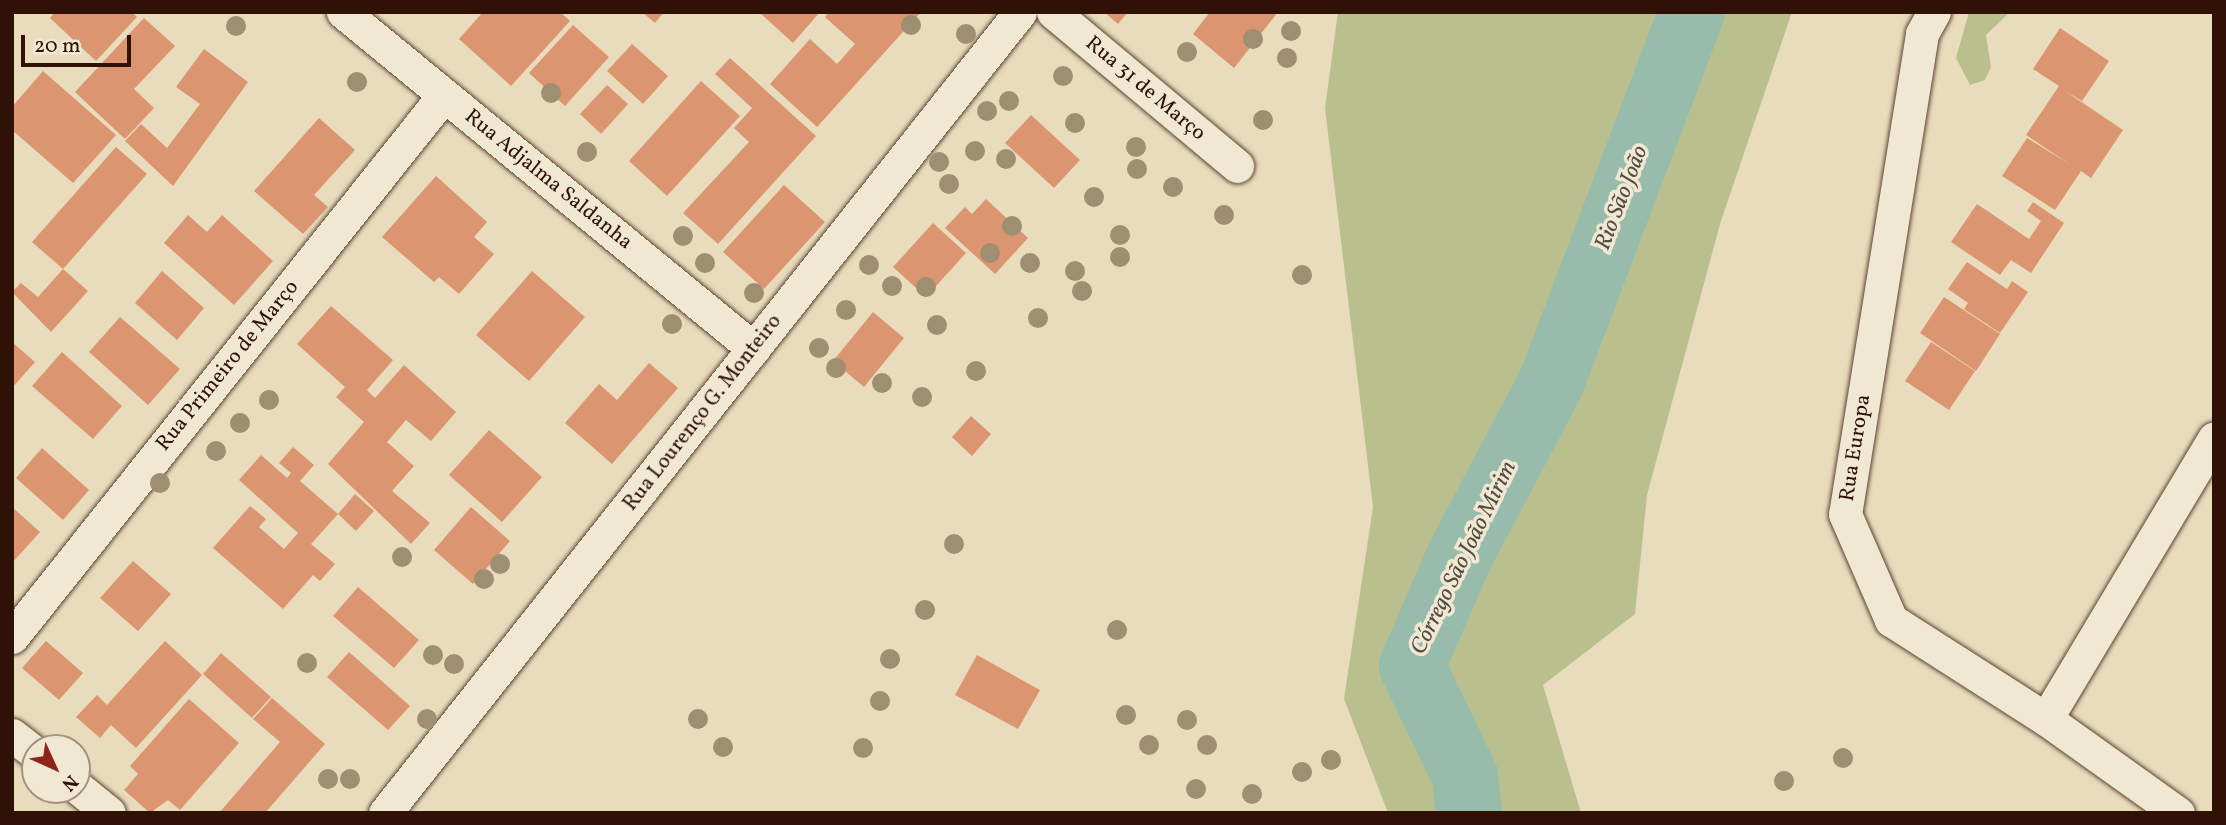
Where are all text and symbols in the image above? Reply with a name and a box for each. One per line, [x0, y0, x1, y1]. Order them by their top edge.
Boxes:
scale bar [24, 21, 135, 65]
street label: Rua 31 de Março [1080, 31, 1210, 147]
text: 20 m [34, 32, 80, 61]
street label: Rua Adjalma Saldanha [459, 104, 637, 256]
water label: Rio São João [1589, 142, 1655, 254]
street label: Rua Primeiro de Março [151, 275, 305, 457]
street label: Rua Lourenço G. Monteiro [618, 310, 788, 516]
street label: Rua Europa [1835, 393, 1877, 503]
water label: Córrego São João Mirim [1405, 457, 1523, 659]
north arrow [21, 734, 91, 804]
text: N [55, 768, 84, 796]

